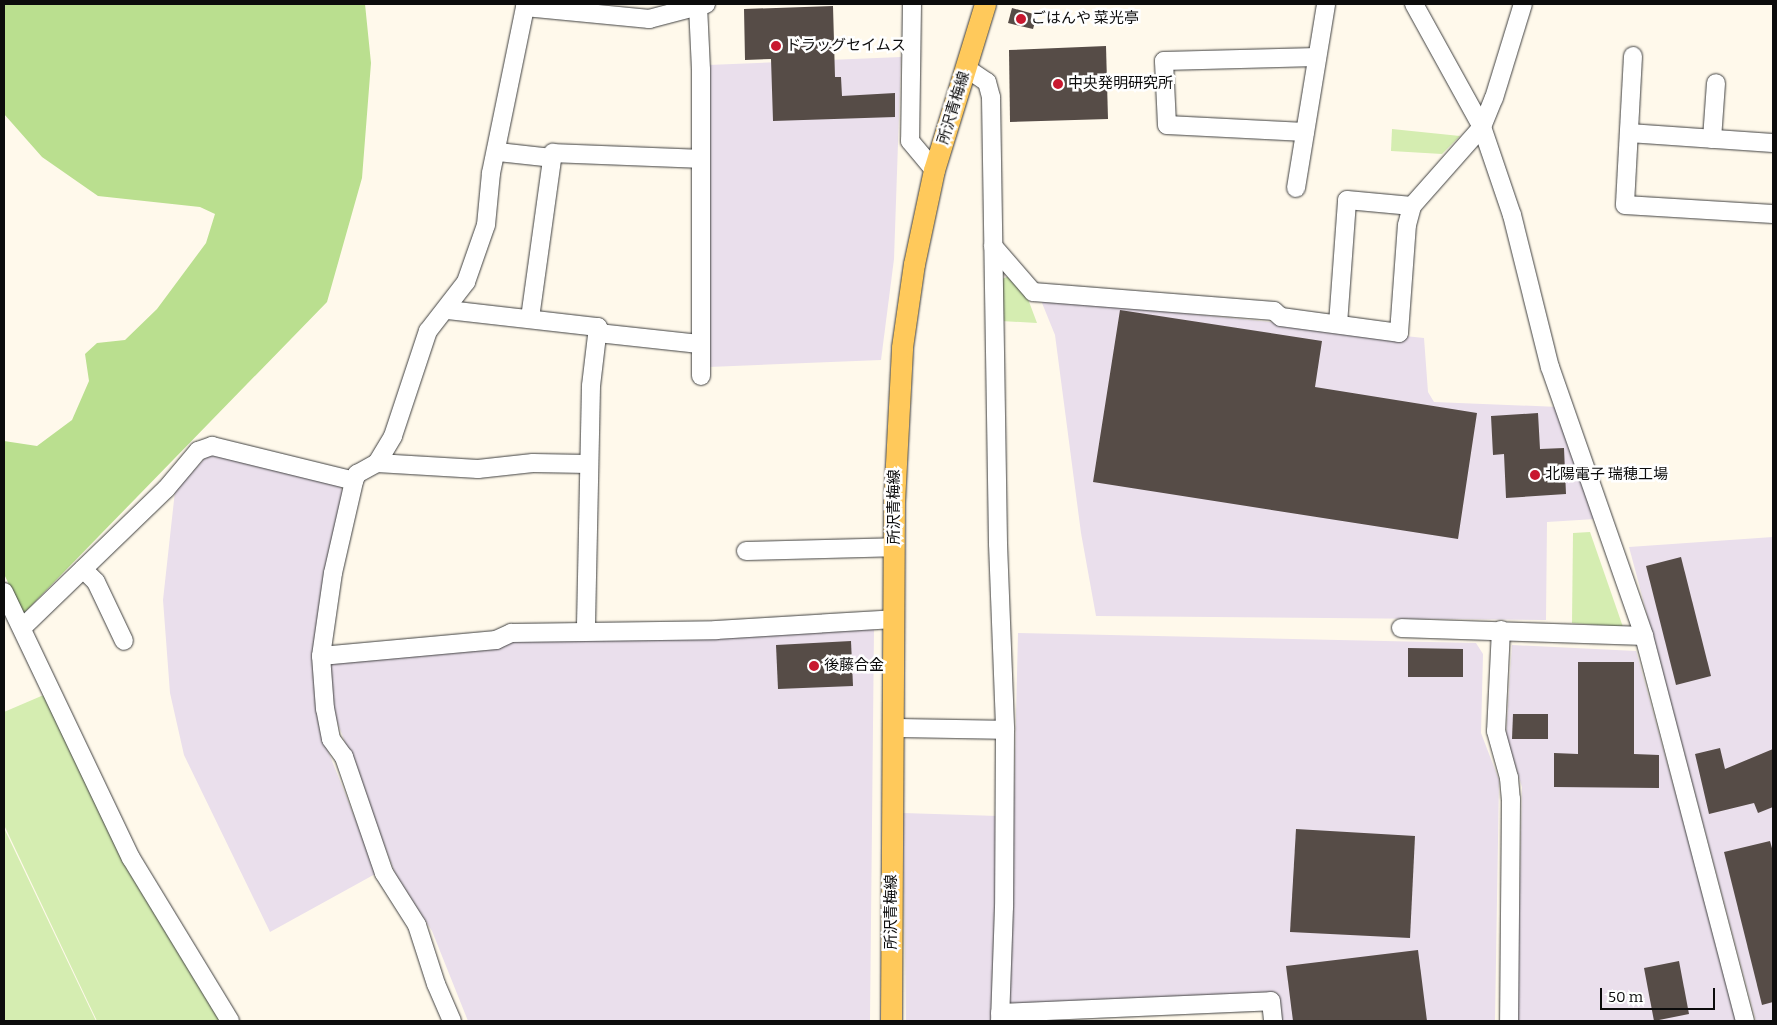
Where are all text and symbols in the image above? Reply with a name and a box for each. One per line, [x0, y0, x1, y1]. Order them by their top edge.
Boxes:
place label: ごはんや 菜光亭 [1031, 10, 1139, 28]
marker: ごはんや 菜光亭 [1015, 13, 1027, 25]
place label: ドラッグセイムス [786, 37, 906, 55]
marker: ドラッグセイムス [770, 40, 782, 52]
street label: 所沢青梅線 [934, 70, 974, 146]
place label: 中央発明研究所 [1068, 75, 1173, 93]
marker: 中央発明研究所 [1052, 78, 1064, 90]
place label: 北陽電子 瑞穂工場 [1545, 466, 1668, 484]
marker: 北陽電子 瑞穂工場 [1529, 469, 1541, 481]
street label: 所沢青梅線 [886, 470, 904, 544]
place label: 後藤合金 [824, 657, 884, 675]
marker: 後藤合金 [808, 660, 820, 672]
street label: 所沢青梅線 [883, 875, 901, 949]
scale bar [1602, 978, 1717, 1010]
text: 50 m [1608, 988, 1643, 1006]

